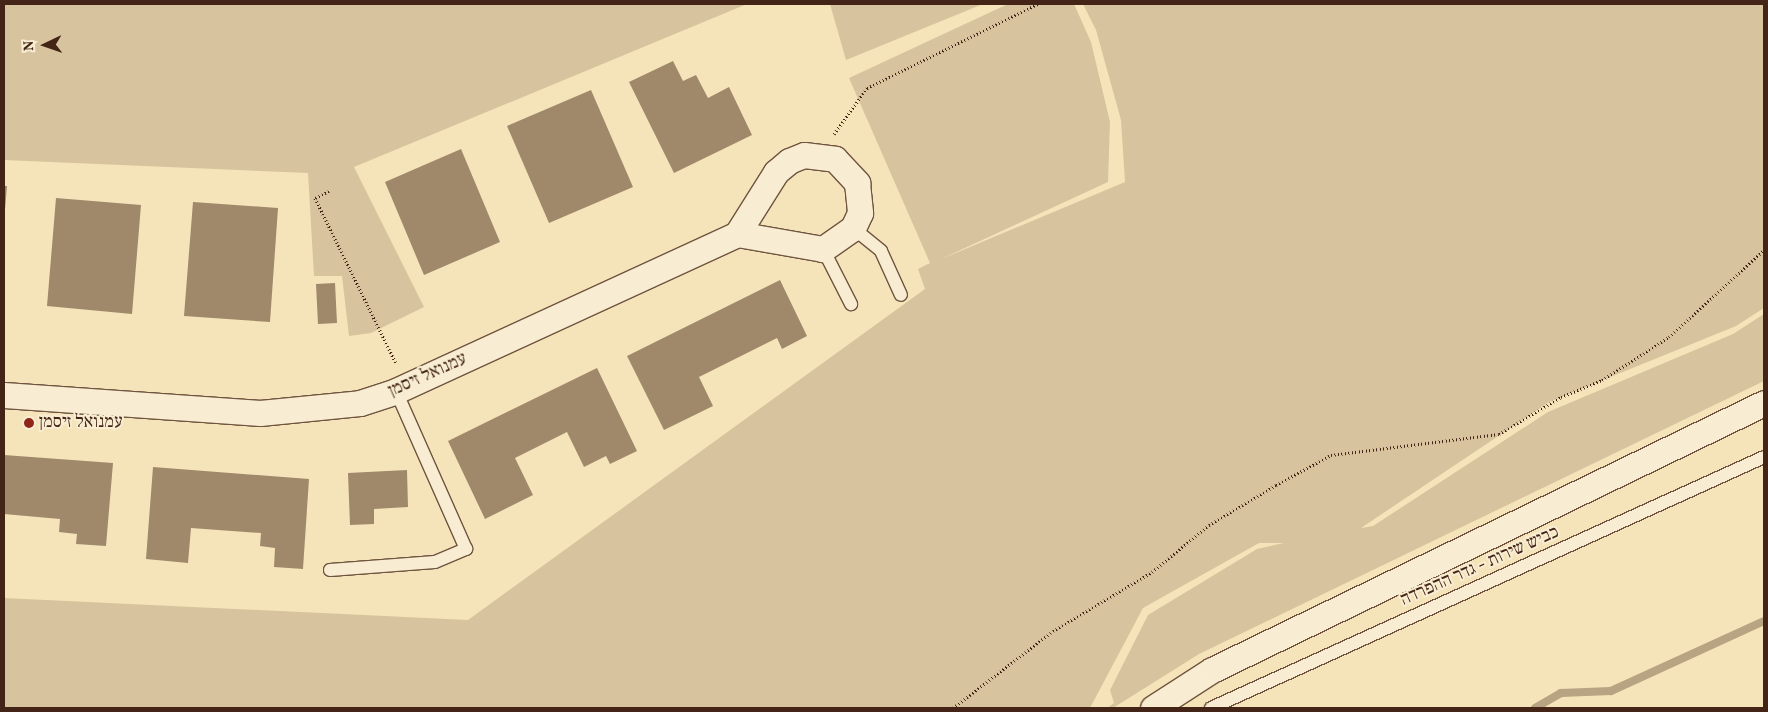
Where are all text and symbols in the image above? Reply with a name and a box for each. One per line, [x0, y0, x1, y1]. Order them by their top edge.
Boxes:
north arrow [20, 20, 70, 70]
text: N [20, 40, 39, 51]
street label: עמנואל זיסמן [385, 349, 471, 403]
place label: עמנואל זיסמן [39, 412, 122, 434]
marker: עמנואל זיסמן [23, 417, 35, 429]
street label: כביש שירות - גדר ההפרדה [1397, 522, 1563, 612]

